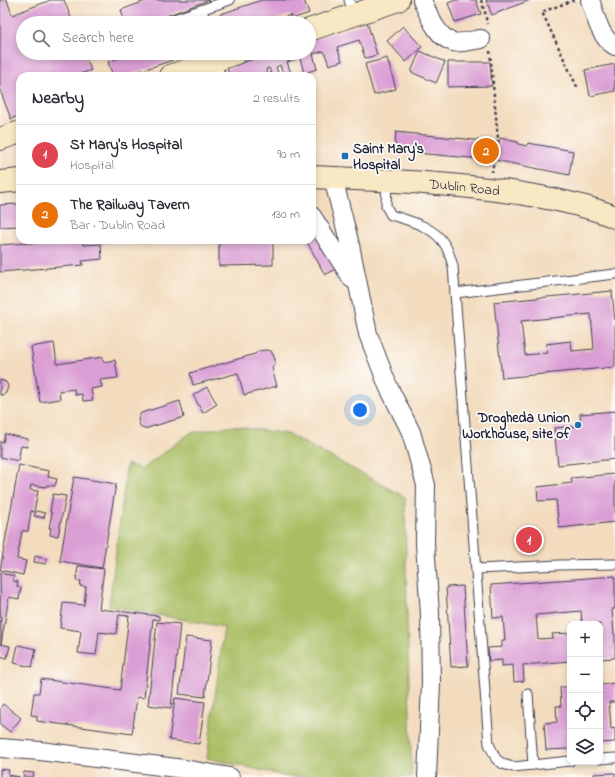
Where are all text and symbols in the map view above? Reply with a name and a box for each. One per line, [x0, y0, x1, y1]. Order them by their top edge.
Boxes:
search box [16, 16, 316, 60]
icon: search [30, 27, 52, 49]
text: Search here [62, 27, 134, 49]
text: Nearby [32, 86, 84, 111]
text: 2 results [253, 89, 300, 108]
text: St Mary's Hospital [70, 134, 182, 156]
pin: 2 [473, 136, 499, 166]
place label: Saint Mary's Hospital [353, 139, 424, 176]
text: 1 [43, 145, 47, 164]
text: 90 m [277, 145, 300, 164]
marker: Saint Mary's Hospital [340, 151, 350, 161]
text: Hospital [70, 156, 114, 175]
street label: Dublin Road [427, 174, 501, 202]
text: The Railway Tavern [70, 194, 190, 216]
text: 2 [42, 205, 48, 224]
text: 130 m [272, 205, 300, 224]
text: Bar · Dublin Road [70, 216, 165, 235]
your location [350, 400, 370, 420]
place label: Drogheda Union Workhouse, site of [462, 408, 571, 445]
marker: Drogheda Union Workhouse, site of [573, 420, 583, 430]
pin: 1 [516, 525, 542, 555]
map controls [567, 621, 603, 765]
button: + [567, 621, 603, 657]
button: − [567, 657, 603, 693]
button: locate [567, 693, 603, 729]
button: layers [567, 729, 603, 765]

